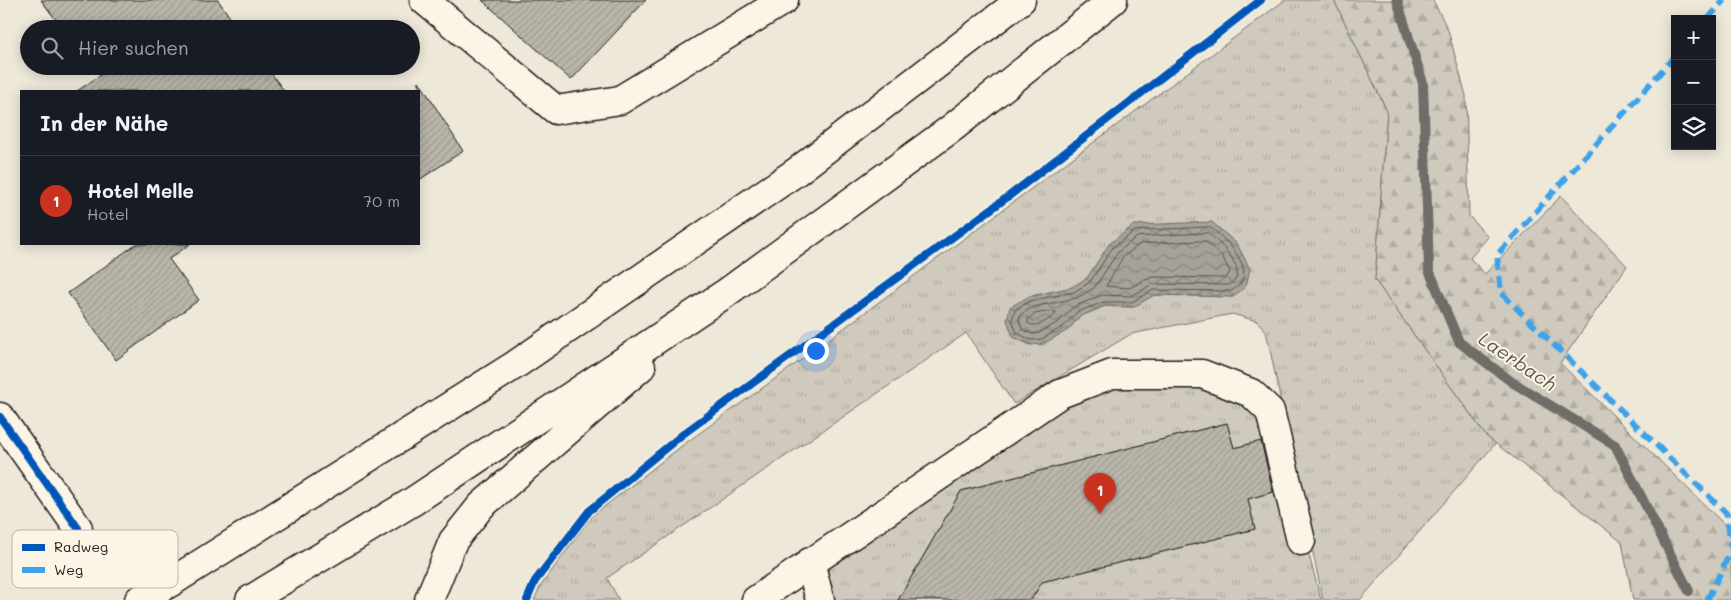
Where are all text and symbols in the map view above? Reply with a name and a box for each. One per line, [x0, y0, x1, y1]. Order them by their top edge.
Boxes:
map controls [1671, 15, 1716, 150]
button: + [1671, 15, 1716, 60]
search box [20, 20, 420, 75]
icon: search [38, 34, 66, 62]
text: Hier suchen [78, 35, 189, 60]
button: − [1671, 60, 1716, 105]
button: layers [1671, 105, 1716, 150]
text: In der Nähe [40, 109, 168, 136]
text: Hotel Melle [87, 178, 194, 203]
text: 1 [52, 190, 60, 211]
text: 70 m [363, 190, 400, 211]
text: Hotel [87, 203, 129, 224]
water label: Laerbach [1474, 326, 1562, 396]
your location [803, 338, 829, 364]
pin: 1 [1084, 473, 1116, 514]
legend [12, 530, 178, 588]
text: Radweg [54, 537, 108, 556]
text: Weg [54, 560, 83, 579]

